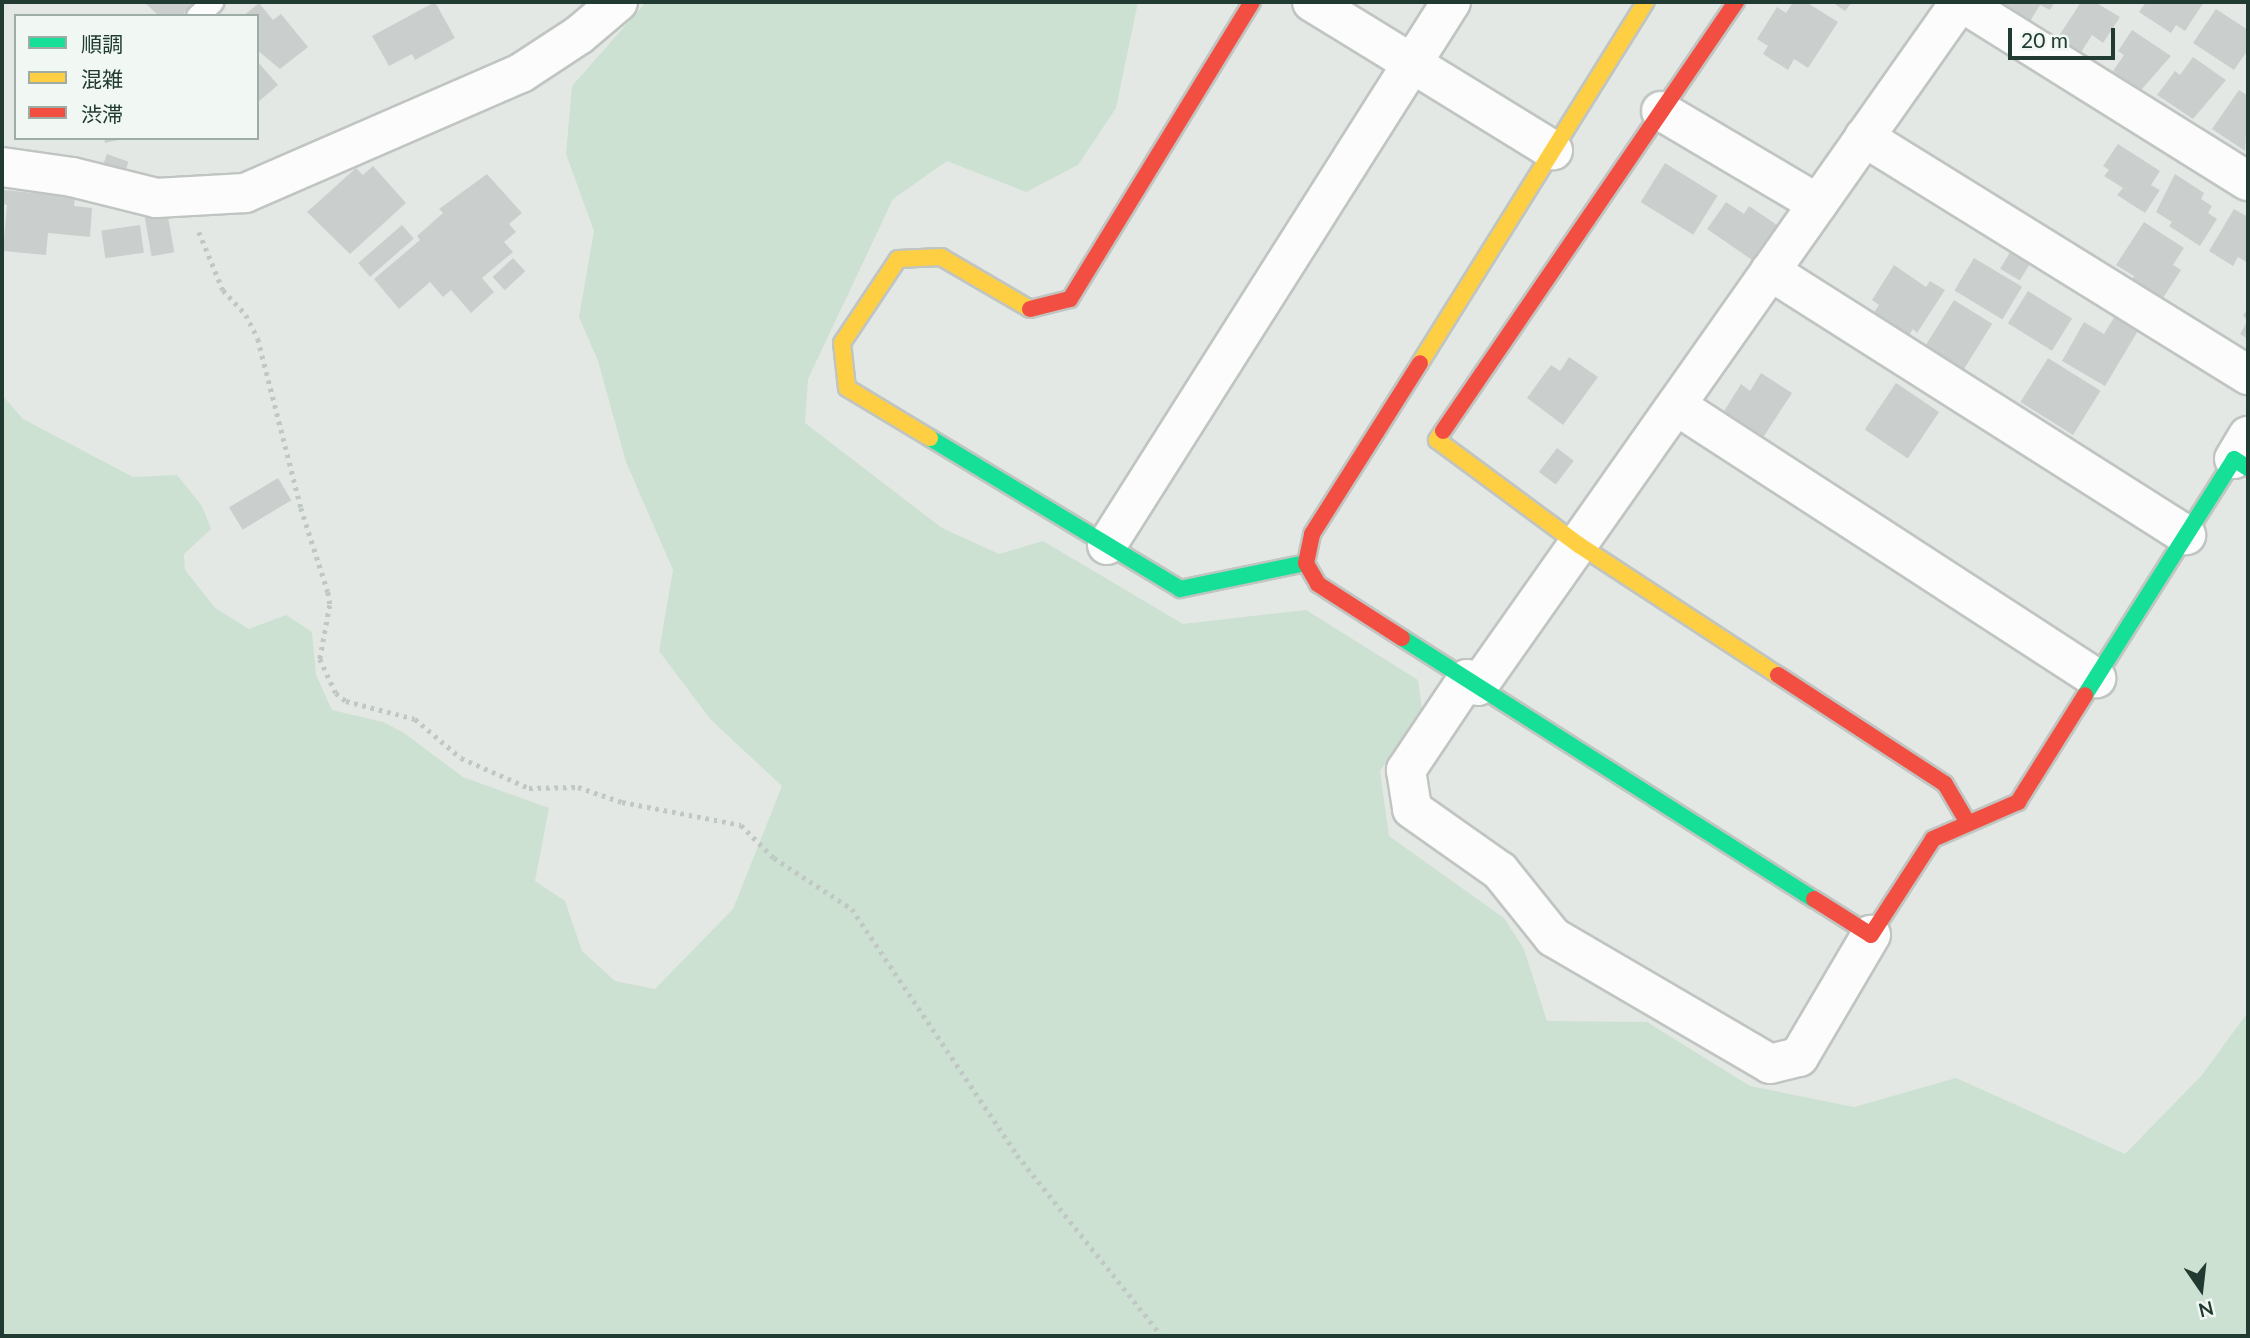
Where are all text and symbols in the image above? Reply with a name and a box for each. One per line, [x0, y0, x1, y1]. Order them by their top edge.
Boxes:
legend [14, 14, 259, 140]
scale bar [2012, 14, 2119, 58]
text: 20 m [2021, 27, 2068, 52]
text: 順調 [81, 31, 123, 56]
text: 混雑 [81, 66, 123, 91]
text: 渋滞 [81, 101, 123, 126]
north arrow [2166, 1254, 2236, 1324]
text: N [2196, 1297, 2216, 1323]

